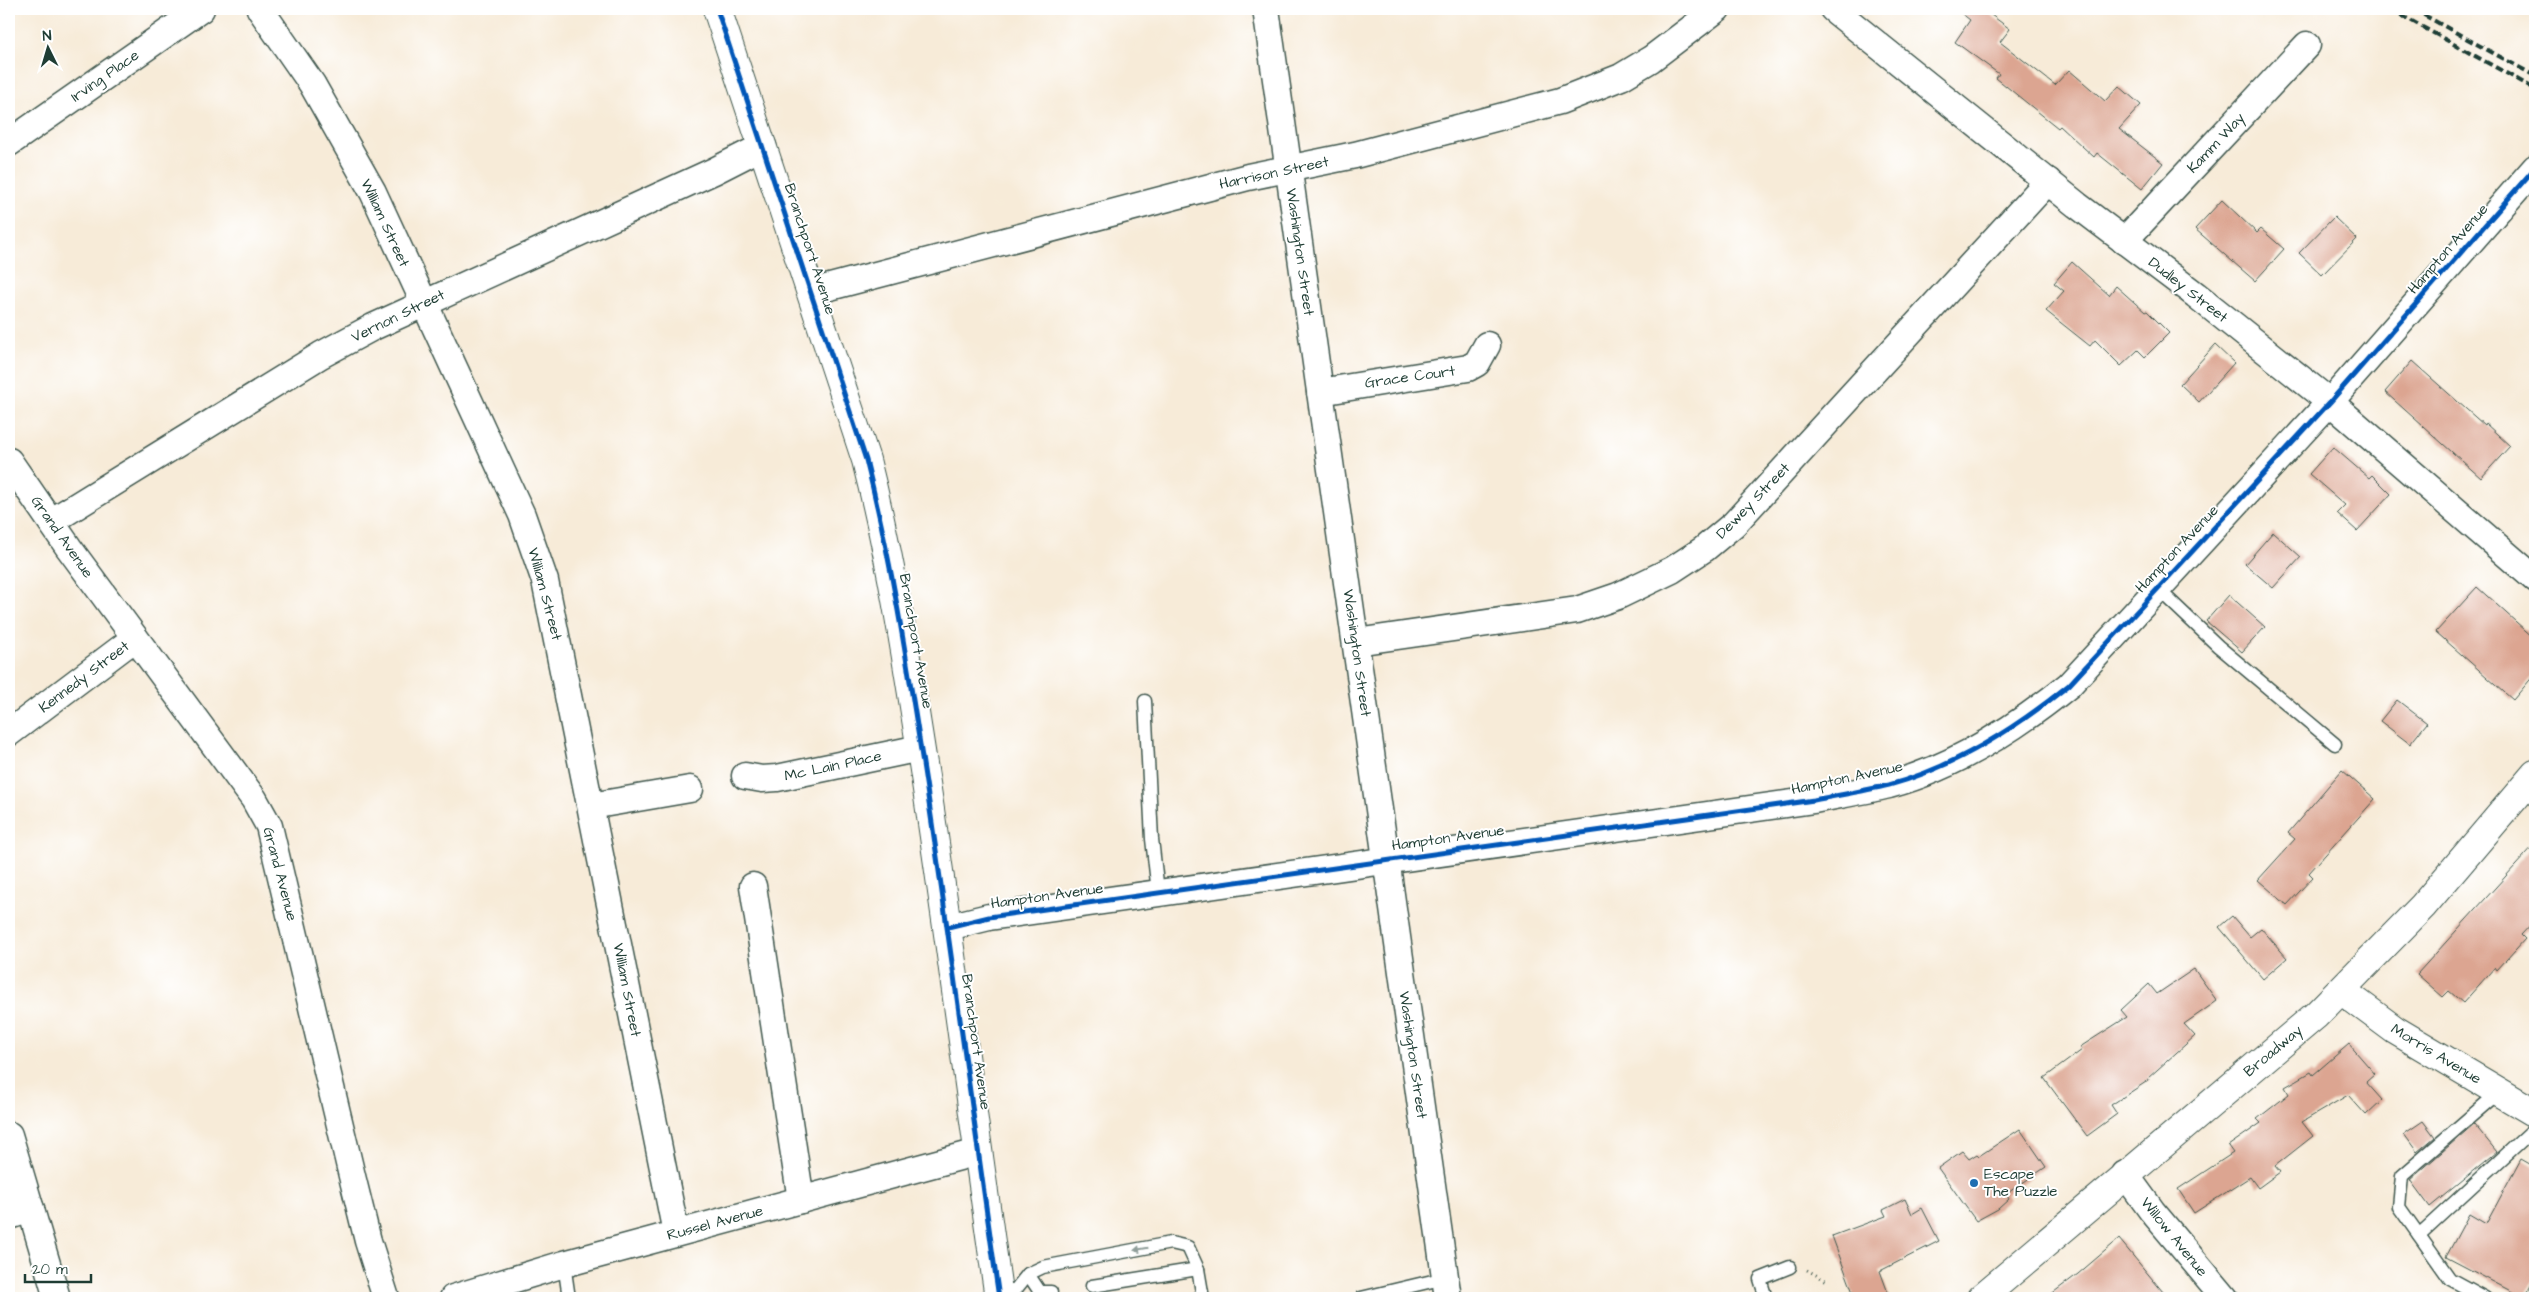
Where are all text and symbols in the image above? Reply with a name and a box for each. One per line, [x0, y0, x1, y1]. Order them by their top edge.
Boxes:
north arrow [22, 22, 72, 72]
text: N [42, 26, 52, 46]
street label: Irving Place [67, 45, 144, 108]
street label: Kamm Way [2182, 108, 2250, 179]
street label: Harrison Street [1217, 151, 1331, 195]
street label: William Street [355, 176, 415, 270]
street label: Branchport Avenue [779, 181, 841, 317]
street label: Washington Street [1280, 187, 1319, 317]
street label: Hampton Avenue [2403, 199, 2493, 299]
street label: Dudley Street [2143, 252, 2232, 329]
street label: Vernon Street [348, 284, 448, 348]
street label: Grace Court [1364, 360, 1456, 394]
street label: Dewey Street [1711, 458, 1796, 544]
street label: Grand Avenue [26, 492, 98, 582]
street label: Hampton Avenue [2131, 500, 2223, 598]
street label: William Street [523, 545, 567, 643]
street label: Branchport Avenue [894, 572, 938, 710]
street label: Washington Street [1337, 588, 1376, 718]
street label: Kennedy Street [34, 636, 134, 719]
street label: Mc Lain Place [782, 745, 884, 787]
street label: Hampton Avenue [1789, 756, 1905, 800]
street label: Hampton Avenue [1390, 820, 1506, 856]
street label: Grand Avenue [257, 825, 303, 923]
street label: Hampton Avenue [989, 878, 1105, 914]
street label: William Street [608, 941, 646, 1039]
street label: Branchport Avenue [956, 973, 996, 1111]
street label: Washington Street [1393, 990, 1432, 1120]
street label: Morris Avenue [2387, 1019, 2485, 1089]
street label: Broadway [2239, 1020, 2307, 1083]
place label: Escape The Puzzle [1984, 1164, 2057, 1202]
marker: Escape The Puzzle [1968, 1177, 1980, 1189]
street label: Willow Avenue [2136, 1193, 2212, 1281]
street label: Russel Avenue [665, 1200, 765, 1246]
one-way arrow [1132, 1245, 1148, 1253]
scale bar [25, 1252, 91, 1284]
text: 20 m [32, 1259, 68, 1280]

